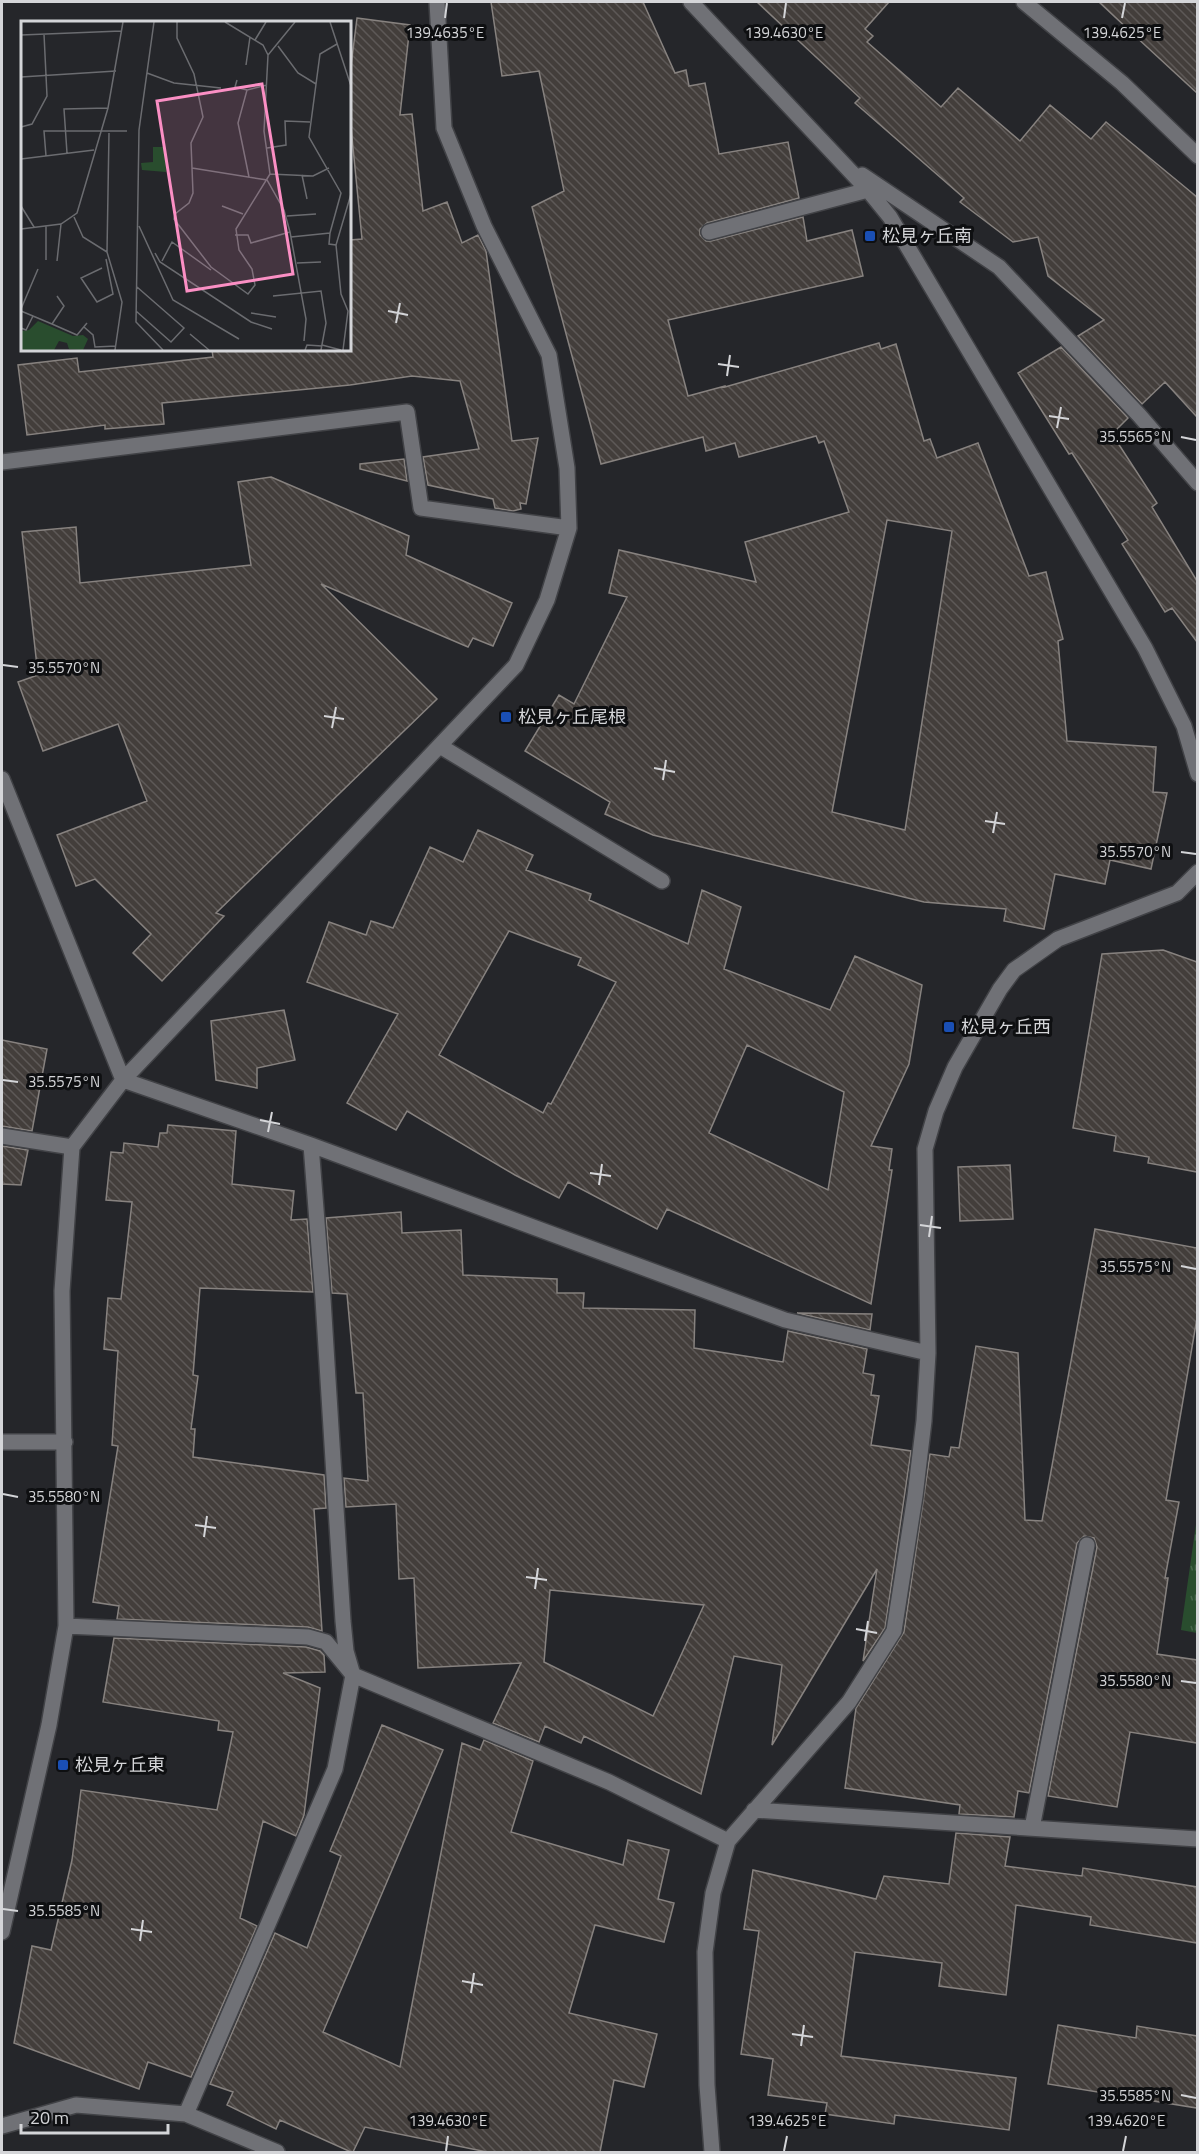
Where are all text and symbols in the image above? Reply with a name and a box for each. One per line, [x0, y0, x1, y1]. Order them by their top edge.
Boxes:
inset map [21, 21, 351, 351]
text: 139.4635°E [406, 21, 484, 44]
text: 139.4630°E [745, 21, 823, 44]
text: 139.4625°E [1083, 21, 1161, 44]
place label: 松見ヶ丘南 [882, 222, 972, 249]
marker: 松見ヶ丘南 [863, 229, 877, 243]
text: 35.5565°N [1099, 425, 1171, 448]
text: 35.5570°N [28, 656, 100, 679]
place label: 松見ヶ丘尾根 [518, 703, 626, 730]
marker: 松見ヶ丘尾根 [499, 710, 513, 724]
text: 35.5570°N [1099, 840, 1171, 863]
place label: 松見ヶ丘西 [961, 1013, 1051, 1040]
marker: 松見ヶ丘西 [942, 1020, 956, 1034]
text: 35.5575°N [28, 1070, 100, 1093]
text: 35.5575°N [1099, 1255, 1171, 1278]
text: 35.5580°N [28, 1485, 100, 1508]
text: 35.5580°N [1099, 1669, 1171, 1692]
place label: 松見ヶ丘東 [75, 1751, 165, 1778]
marker: 松見ヶ丘東 [56, 1758, 70, 1772]
text: 35.5585°N [28, 1899, 100, 1922]
text: 35.5585°N [1099, 2084, 1171, 2107]
scale bar [21, 2097, 168, 2135]
text: 20 m [30, 2104, 69, 2131]
text: 139.4630°E [409, 2109, 487, 2132]
text: 139.4625°E [748, 2109, 826, 2132]
text: 139.4620°E [1087, 2109, 1165, 2132]

